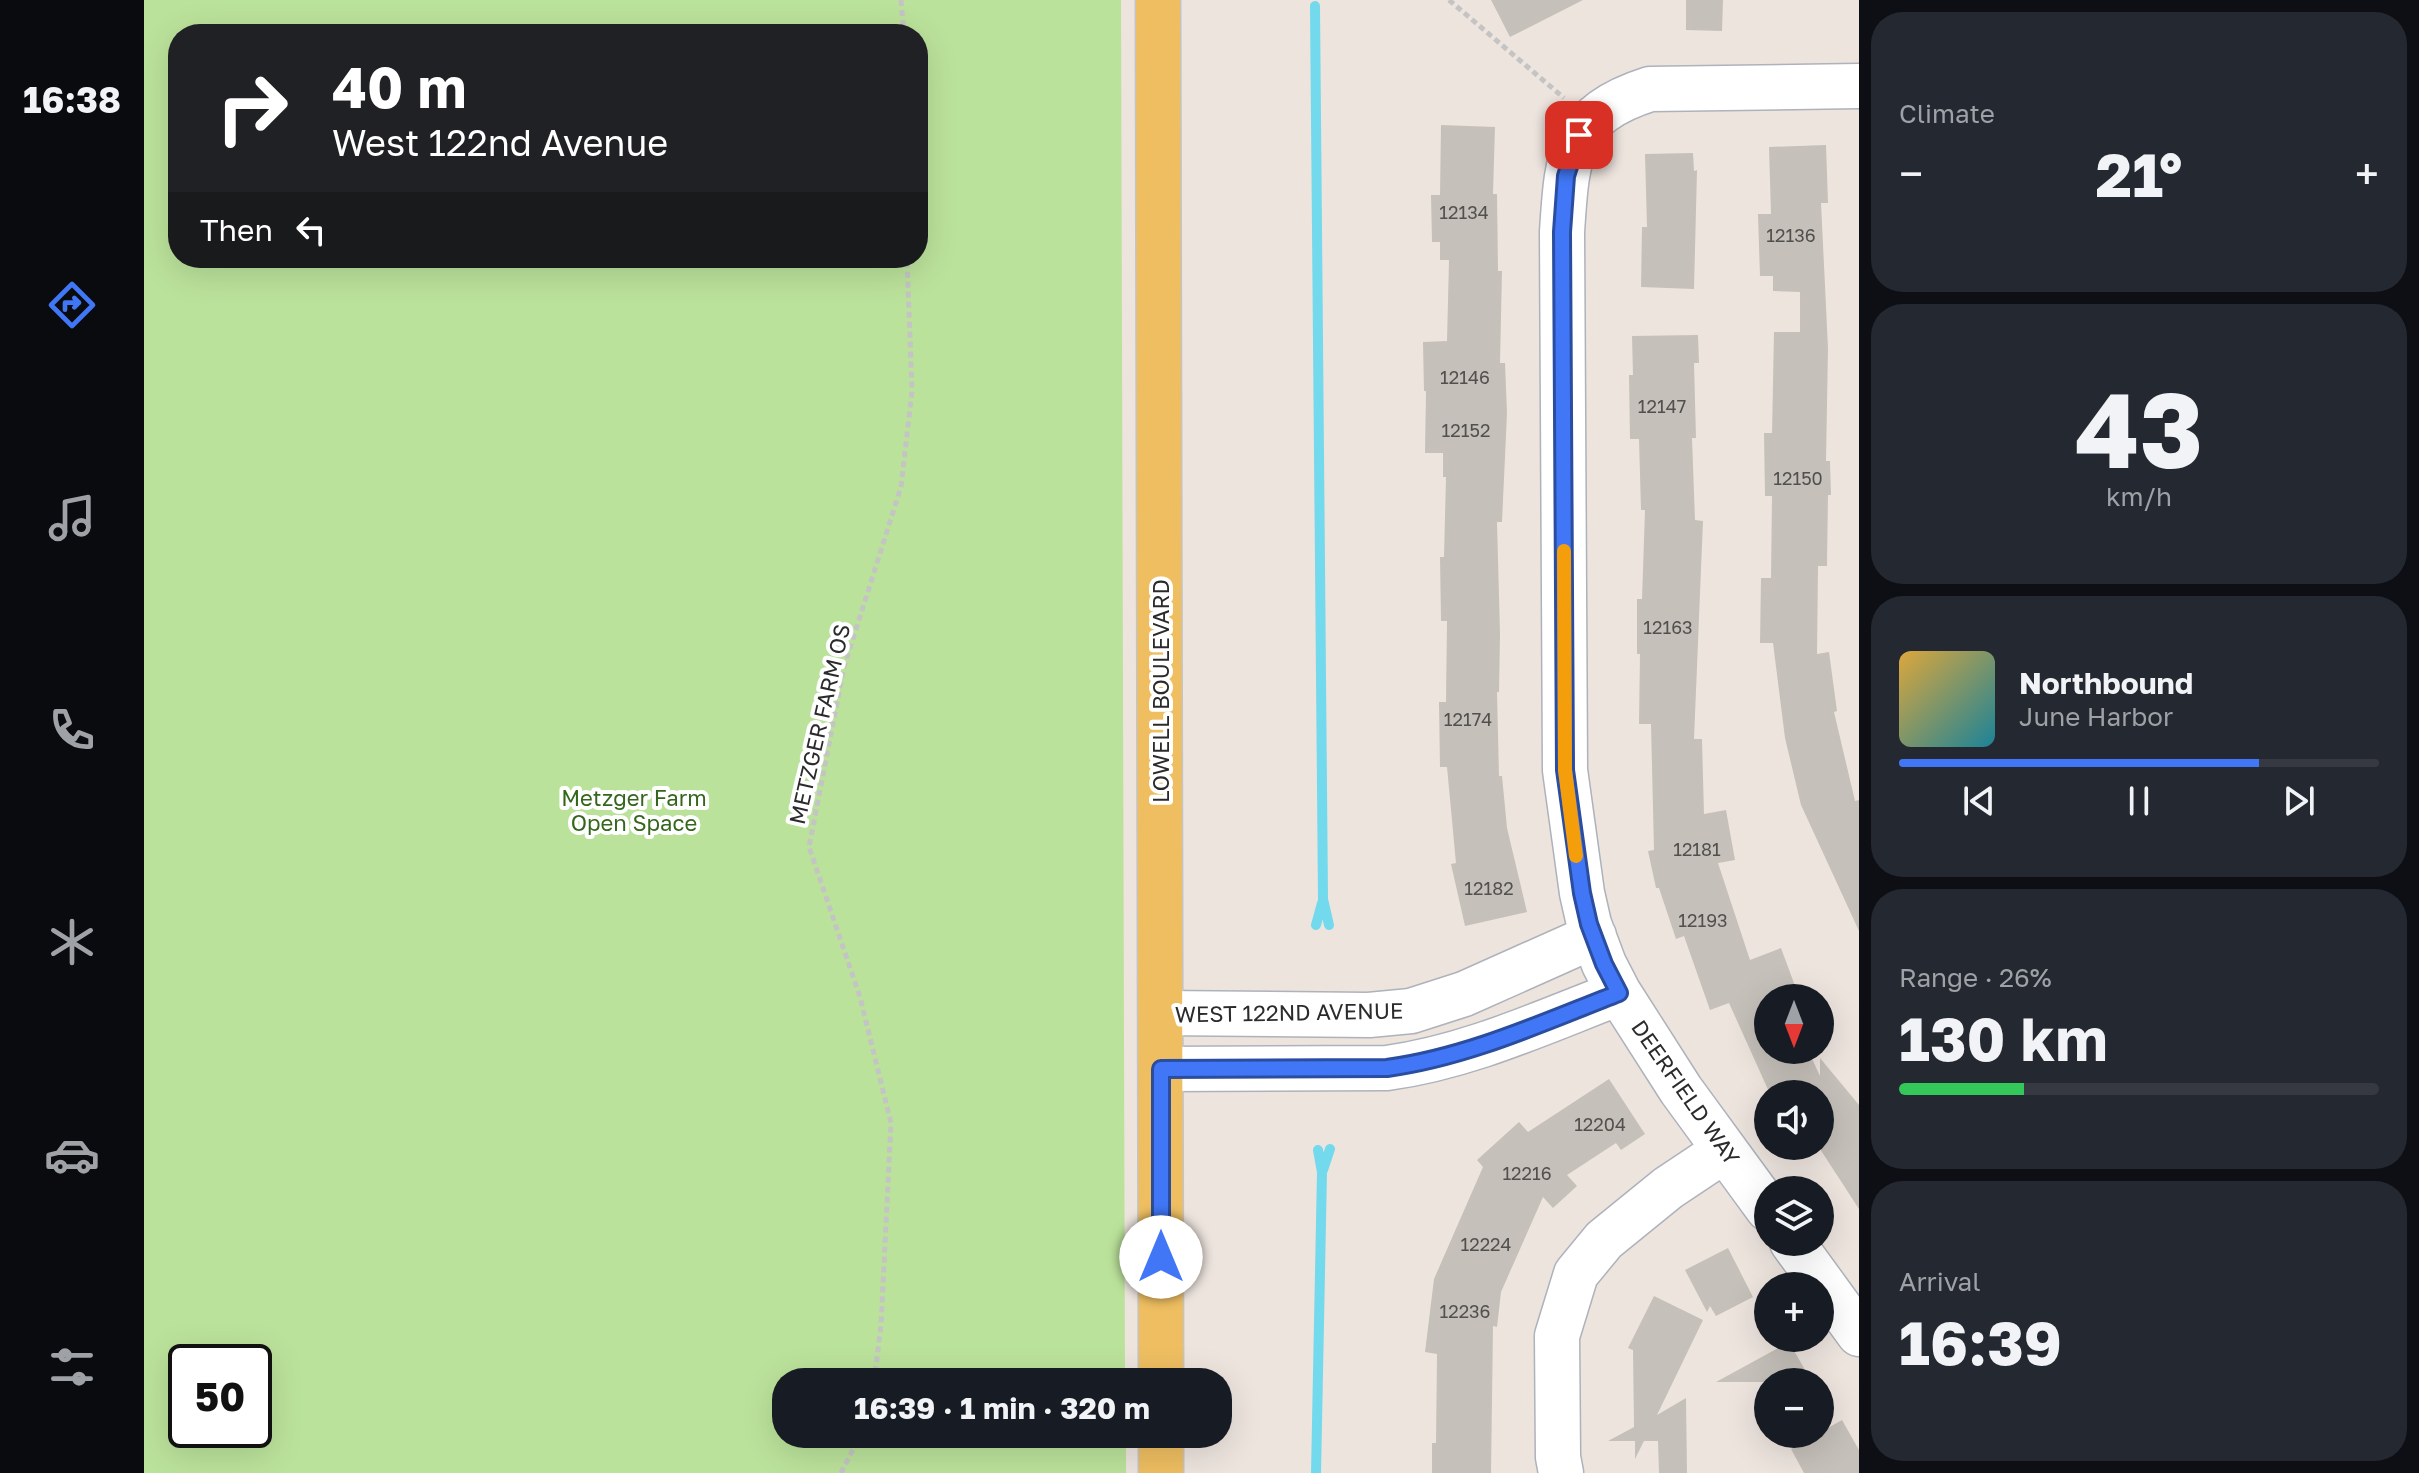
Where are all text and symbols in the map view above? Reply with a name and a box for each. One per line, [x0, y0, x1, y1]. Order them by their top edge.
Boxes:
text: 40 m [332, 53, 466, 120]
icon: right [200, 56, 304, 160]
text: 16:38 [23, 78, 121, 121]
text: Climate [1899, 98, 1995, 129]
pin [1545, 101, 1613, 169]
icon: arrive [1557, 113, 1601, 157]
text: West 122nd Avenue [332, 121, 668, 164]
text: 21° [2096, 138, 2182, 210]
text: − [1899, 147, 1923, 200]
text: + [2355, 147, 2379, 200]
house number: 12134 [1439, 201, 1489, 223]
icon: left [289, 208, 333, 252]
text: Then [200, 212, 273, 248]
house number: 12136 [1766, 224, 1816, 246]
icon: directions [44, 277, 100, 333]
house number: 12146 [1440, 366, 1490, 388]
text: 43 [2075, 366, 2203, 491]
house number: 12147 [1638, 395, 1686, 417]
house number: 12152 [1442, 419, 1490, 441]
house number: 12150 [1773, 467, 1823, 489]
text: km/h [2106, 481, 2172, 512]
icon: music [44, 490, 100, 546]
street label: LOWELL BOULEVARD [1147, 579, 1174, 803]
house number: 12163 [1643, 616, 1693, 638]
street label: METZGER FARM OS [783, 621, 855, 827]
text: Northbound [2019, 665, 2193, 701]
text: June Harbor [2019, 701, 2173, 732]
icon: phone [44, 702, 100, 758]
house number: 12174 [1444, 708, 1492, 730]
icon: previous [1957, 779, 2001, 823]
icon: pause [2117, 779, 2161, 823]
icon: next [2277, 779, 2321, 823]
park label: Metzger Farm Open Space [561, 784, 707, 836]
house number: 12181 [1673, 838, 1721, 860]
house number: 12182 [1464, 877, 1514, 899]
house number: 12193 [1678, 909, 1728, 931]
icon: climate [44, 914, 100, 970]
text: Range · 26% [1899, 962, 2052, 993]
north arrow [1754, 984, 1834, 1064]
map controls [1754, 984, 1834, 1448]
street label: WEST 122ND AVENUE [1175, 997, 1403, 1027]
text: 130 km [1899, 1002, 2108, 1074]
street label: DEERFIELD WAY [1626, 1014, 1746, 1170]
button: sound [1754, 1080, 1834, 1160]
house number: 12204 [1574, 1113, 1626, 1135]
icon: car [44, 1127, 100, 1183]
house number: 12216 [1502, 1162, 1552, 1184]
button: layers [1754, 1176, 1834, 1256]
position arrow [1119, 1215, 1203, 1299]
house number: 12224 [1460, 1233, 1512, 1255]
text: Arrival [1899, 1266, 1980, 1297]
button: + [1754, 1272, 1834, 1352]
house number: 12236 [1439, 1300, 1491, 1322]
text: 16:39 [1899, 1306, 2062, 1378]
icon: filters [44, 1339, 100, 1395]
speed limit sign: 50 [168, 1344, 272, 1448]
button: − [1754, 1368, 1834, 1448]
text: 16:39 · 1 min · 320 m [854, 1390, 1150, 1426]

